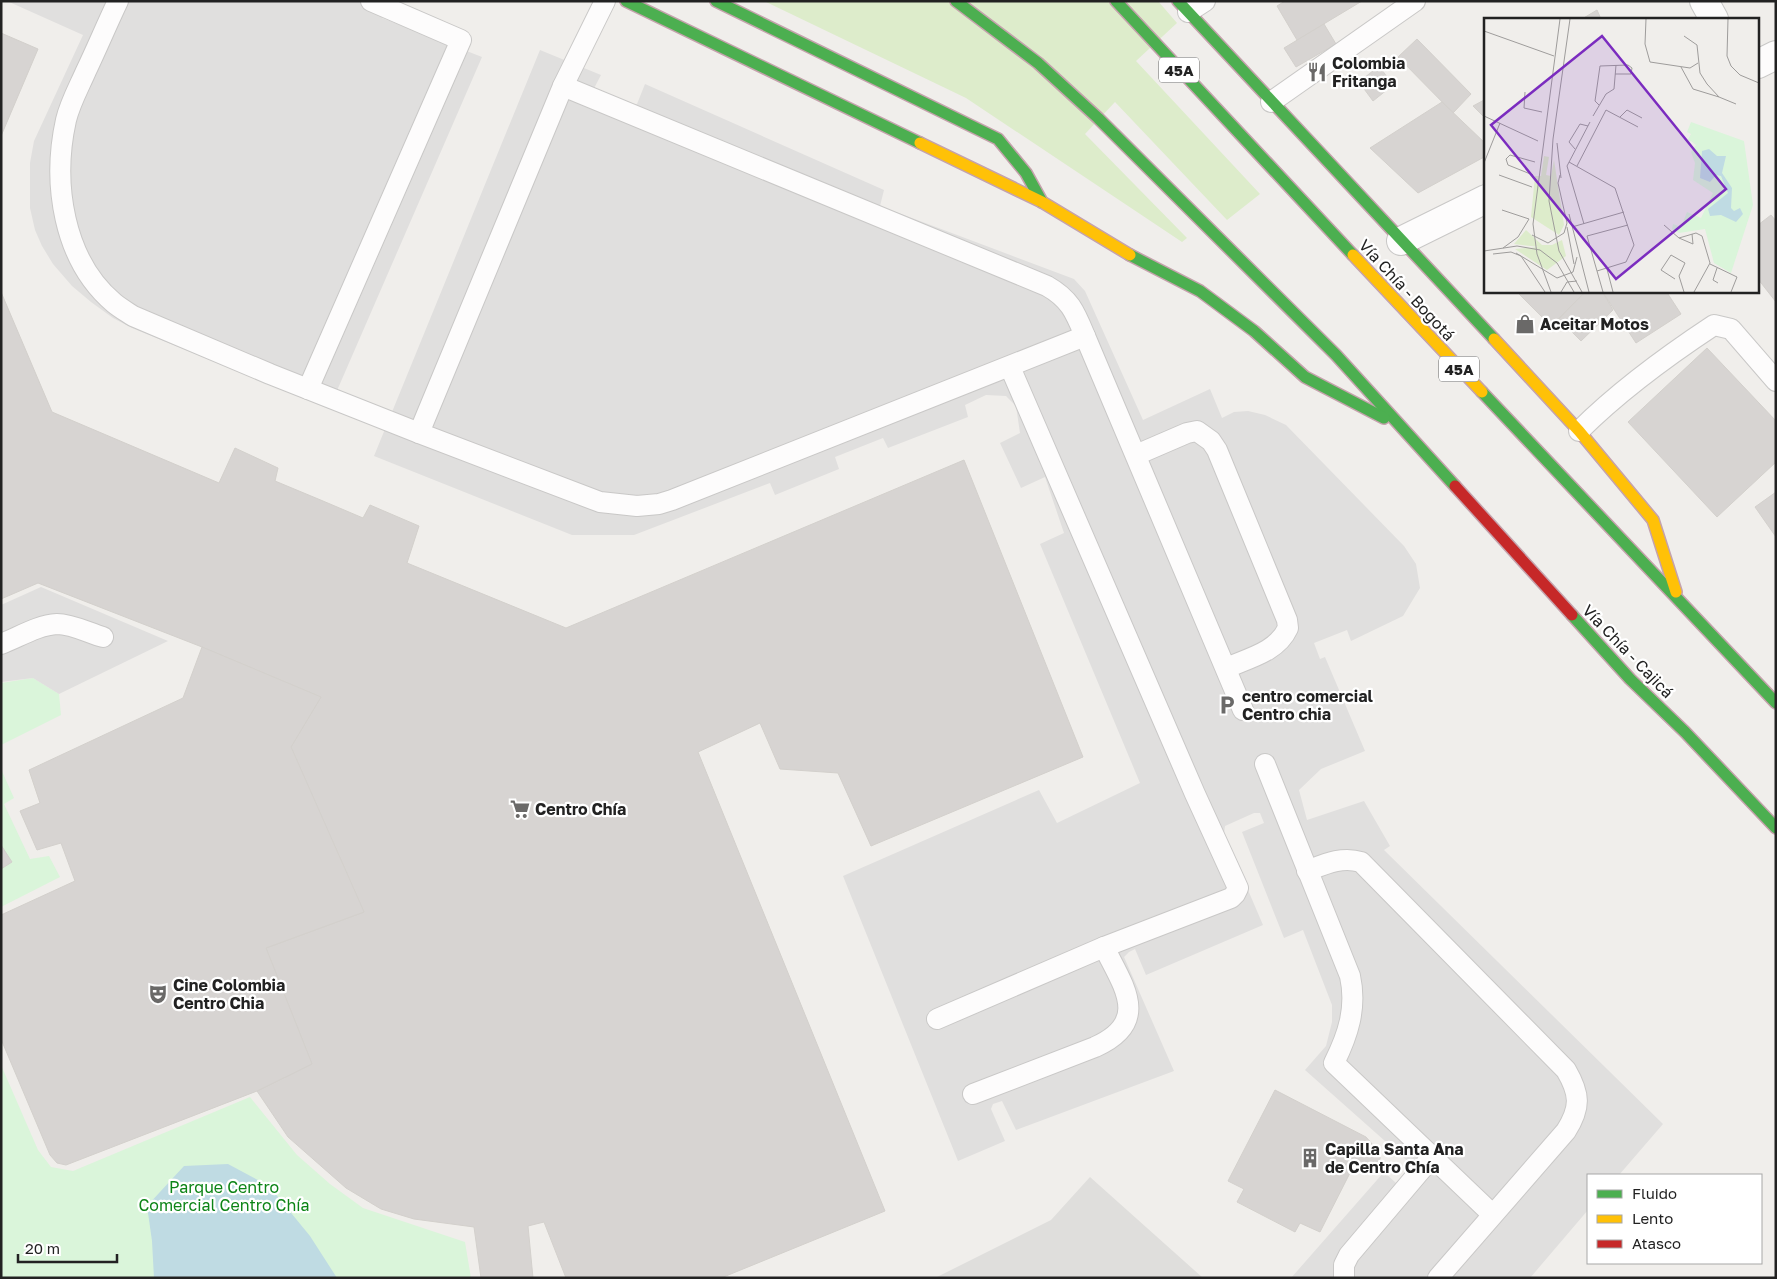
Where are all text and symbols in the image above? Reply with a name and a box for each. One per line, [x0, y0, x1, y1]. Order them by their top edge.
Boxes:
inset map [1484, 18, 1760, 292]
place label: Colombia Fritanga [1332, 53, 1405, 91]
road number: 45A [1159, 58, 1199, 82]
restaurant icon: Colombia Fritanga [1306, 61, 1328, 83]
street label: Vía Chía - Bogotá [1355, 235, 1459, 345]
shop icon: Aceitar Motos [1514, 313, 1536, 335]
place label: Aceitar Motos [1540, 314, 1649, 334]
road number: 45A [1439, 356, 1479, 382]
street label: Vía Chía - Cajicá [1578, 600, 1678, 702]
place label: centro comercial Centro chia [1242, 686, 1373, 724]
parking icon: centro comercial Centro chia [1216, 694, 1238, 716]
supermarket icon: Centro Chía [509, 798, 531, 820]
place label: Centro Chía [535, 799, 626, 819]
place label: Cine Colombia Centro Chia [173, 975, 285, 1013]
theatre icon: Cine Colombia Centro Chia [147, 983, 169, 1005]
place label: Capilla Santa Ana de Centro Chía [1325, 1139, 1464, 1177]
building icon: Capilla Santa Ana de Centro Chía [1299, 1147, 1321, 1169]
legend [1587, 1174, 1762, 1264]
park label: Parque Centro Comercial Centro Chía [138, 1177, 310, 1215]
text: Fluido [1632, 1184, 1677, 1202]
text: Lento [1632, 1209, 1673, 1227]
scale bar [18, 1232, 116, 1264]
text: Atasco [1632, 1234, 1681, 1252]
text: 20 m [25, 1239, 60, 1257]

